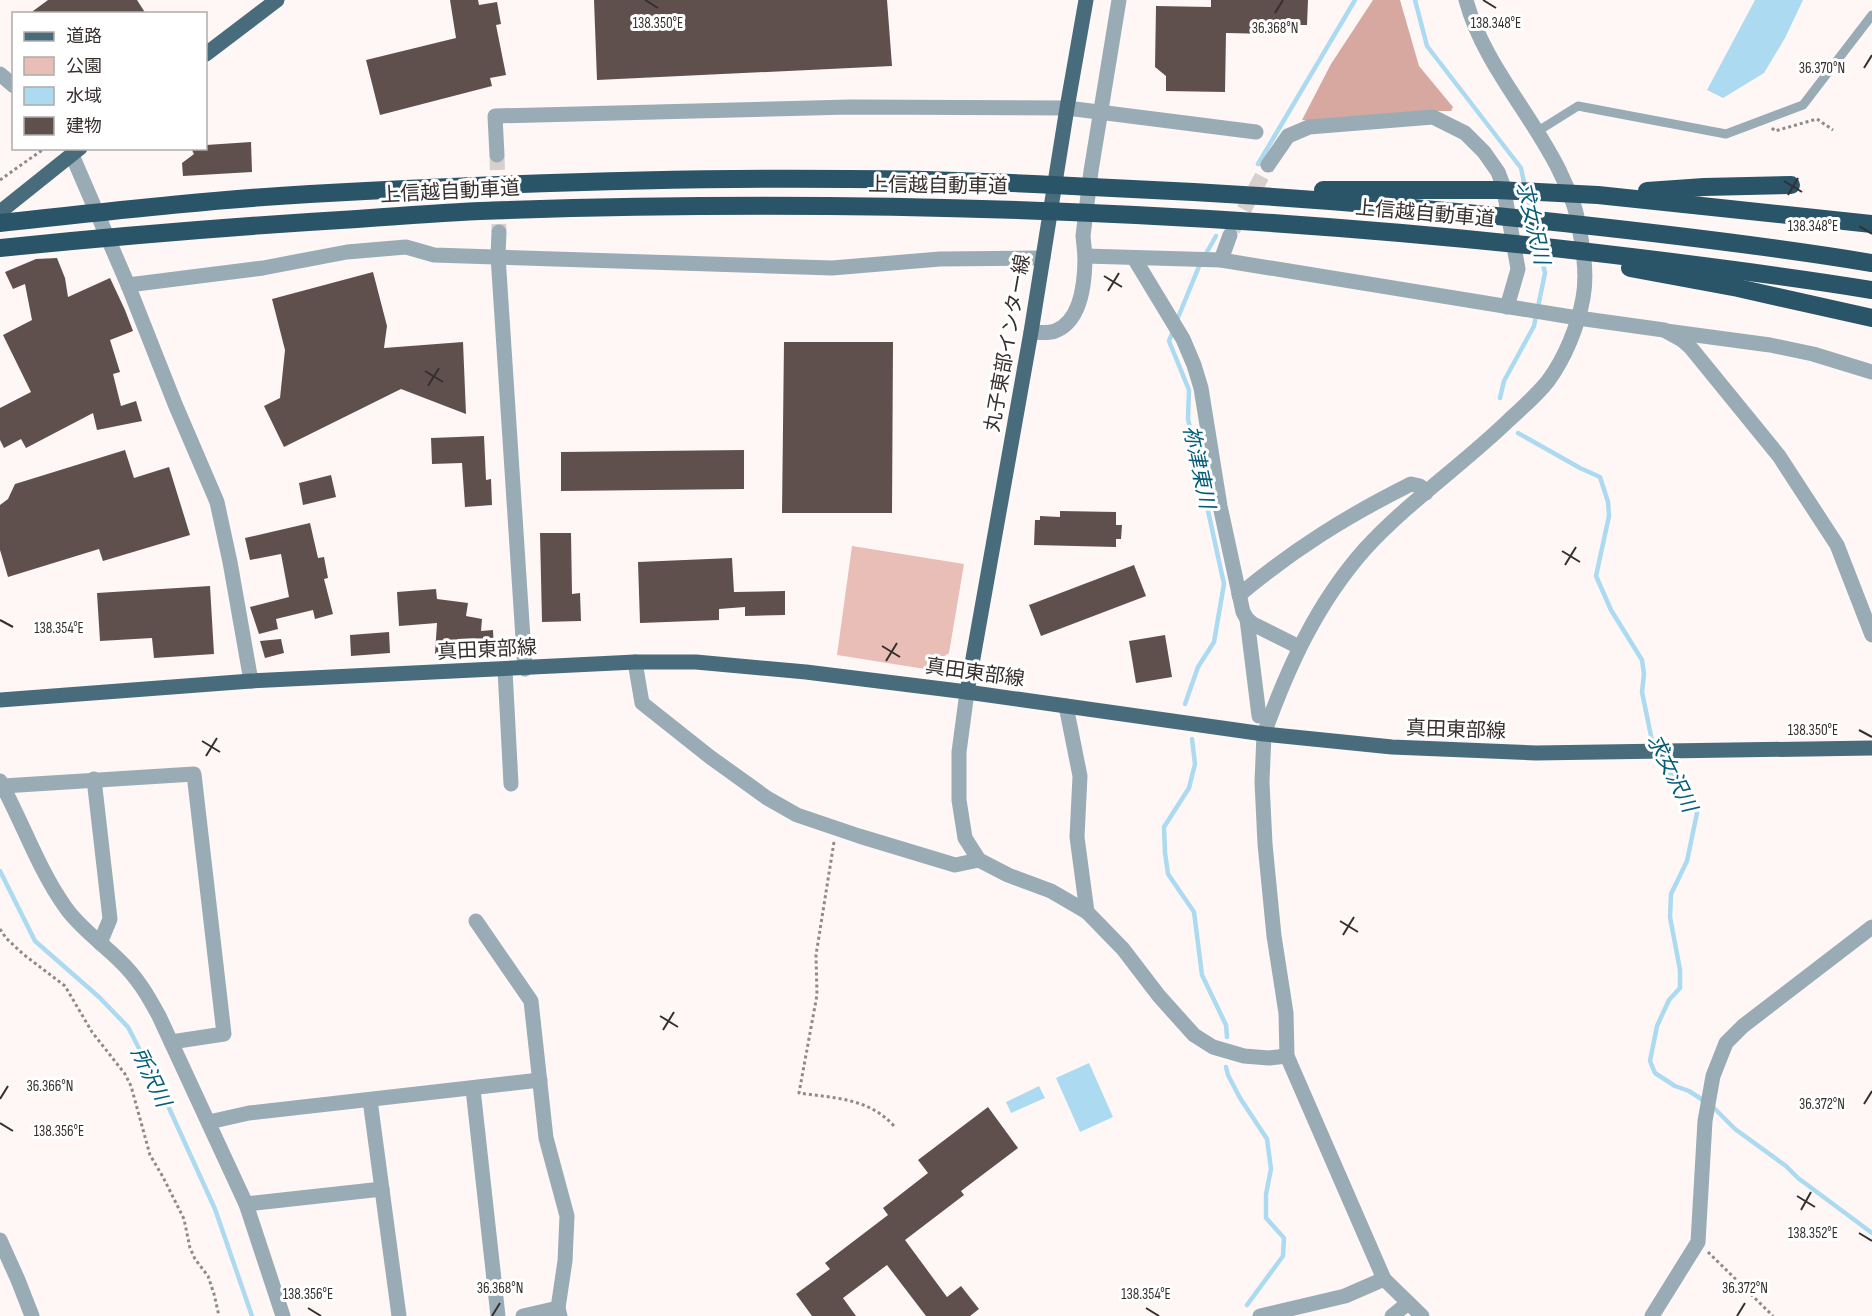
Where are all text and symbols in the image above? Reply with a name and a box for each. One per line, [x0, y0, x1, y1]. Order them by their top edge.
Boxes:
legend [12, 12, 207, 150]
text: 138.350°E [633, 14, 683, 33]
text: 138.348°E [1471, 14, 1521, 33]
text: 36.368°N [1252, 19, 1298, 38]
text: 道路 [66, 26, 102, 47]
text: 公園 [66, 56, 102, 77]
text: 36.370°N [1799, 59, 1845, 78]
text: 水域 [66, 86, 102, 107]
text: 建物 [66, 116, 102, 137]
street label: 上信越自動車道 [868, 173, 1008, 199]
street label: 上信越自動車道 [380, 176, 521, 208]
water label: 求女沢川 [1511, 179, 1555, 269]
street label: 上信越自動車道 [1354, 196, 1496, 232]
text: 138.348°E [1788, 217, 1838, 236]
street label: 丸子東部インター線 [981, 252, 1035, 434]
water label: 祢津東川 [1178, 423, 1220, 513]
text: 138.354°E [34, 619, 84, 638]
street label: 真田東部線 [436, 635, 538, 665]
street label: 真田東部線 [924, 654, 1026, 692]
street label: 真田東部線 [1406, 716, 1506, 744]
text: 138.350°E [1788, 721, 1838, 740]
water label: 求女沢川 [1641, 730, 1703, 818]
water label: 所沢川 [126, 1043, 176, 1113]
text: 36.366°N [27, 1077, 73, 1096]
text: 36.372°N [1799, 1095, 1845, 1114]
text: 138.356°E [34, 1122, 84, 1141]
text: 138.352°E [1788, 1224, 1838, 1243]
text: 36.368°N [477, 1279, 523, 1298]
text: 36.372°N [1722, 1279, 1768, 1298]
text: 138.356°E [283, 1285, 333, 1304]
text: 138.354°E [1121, 1285, 1171, 1304]

